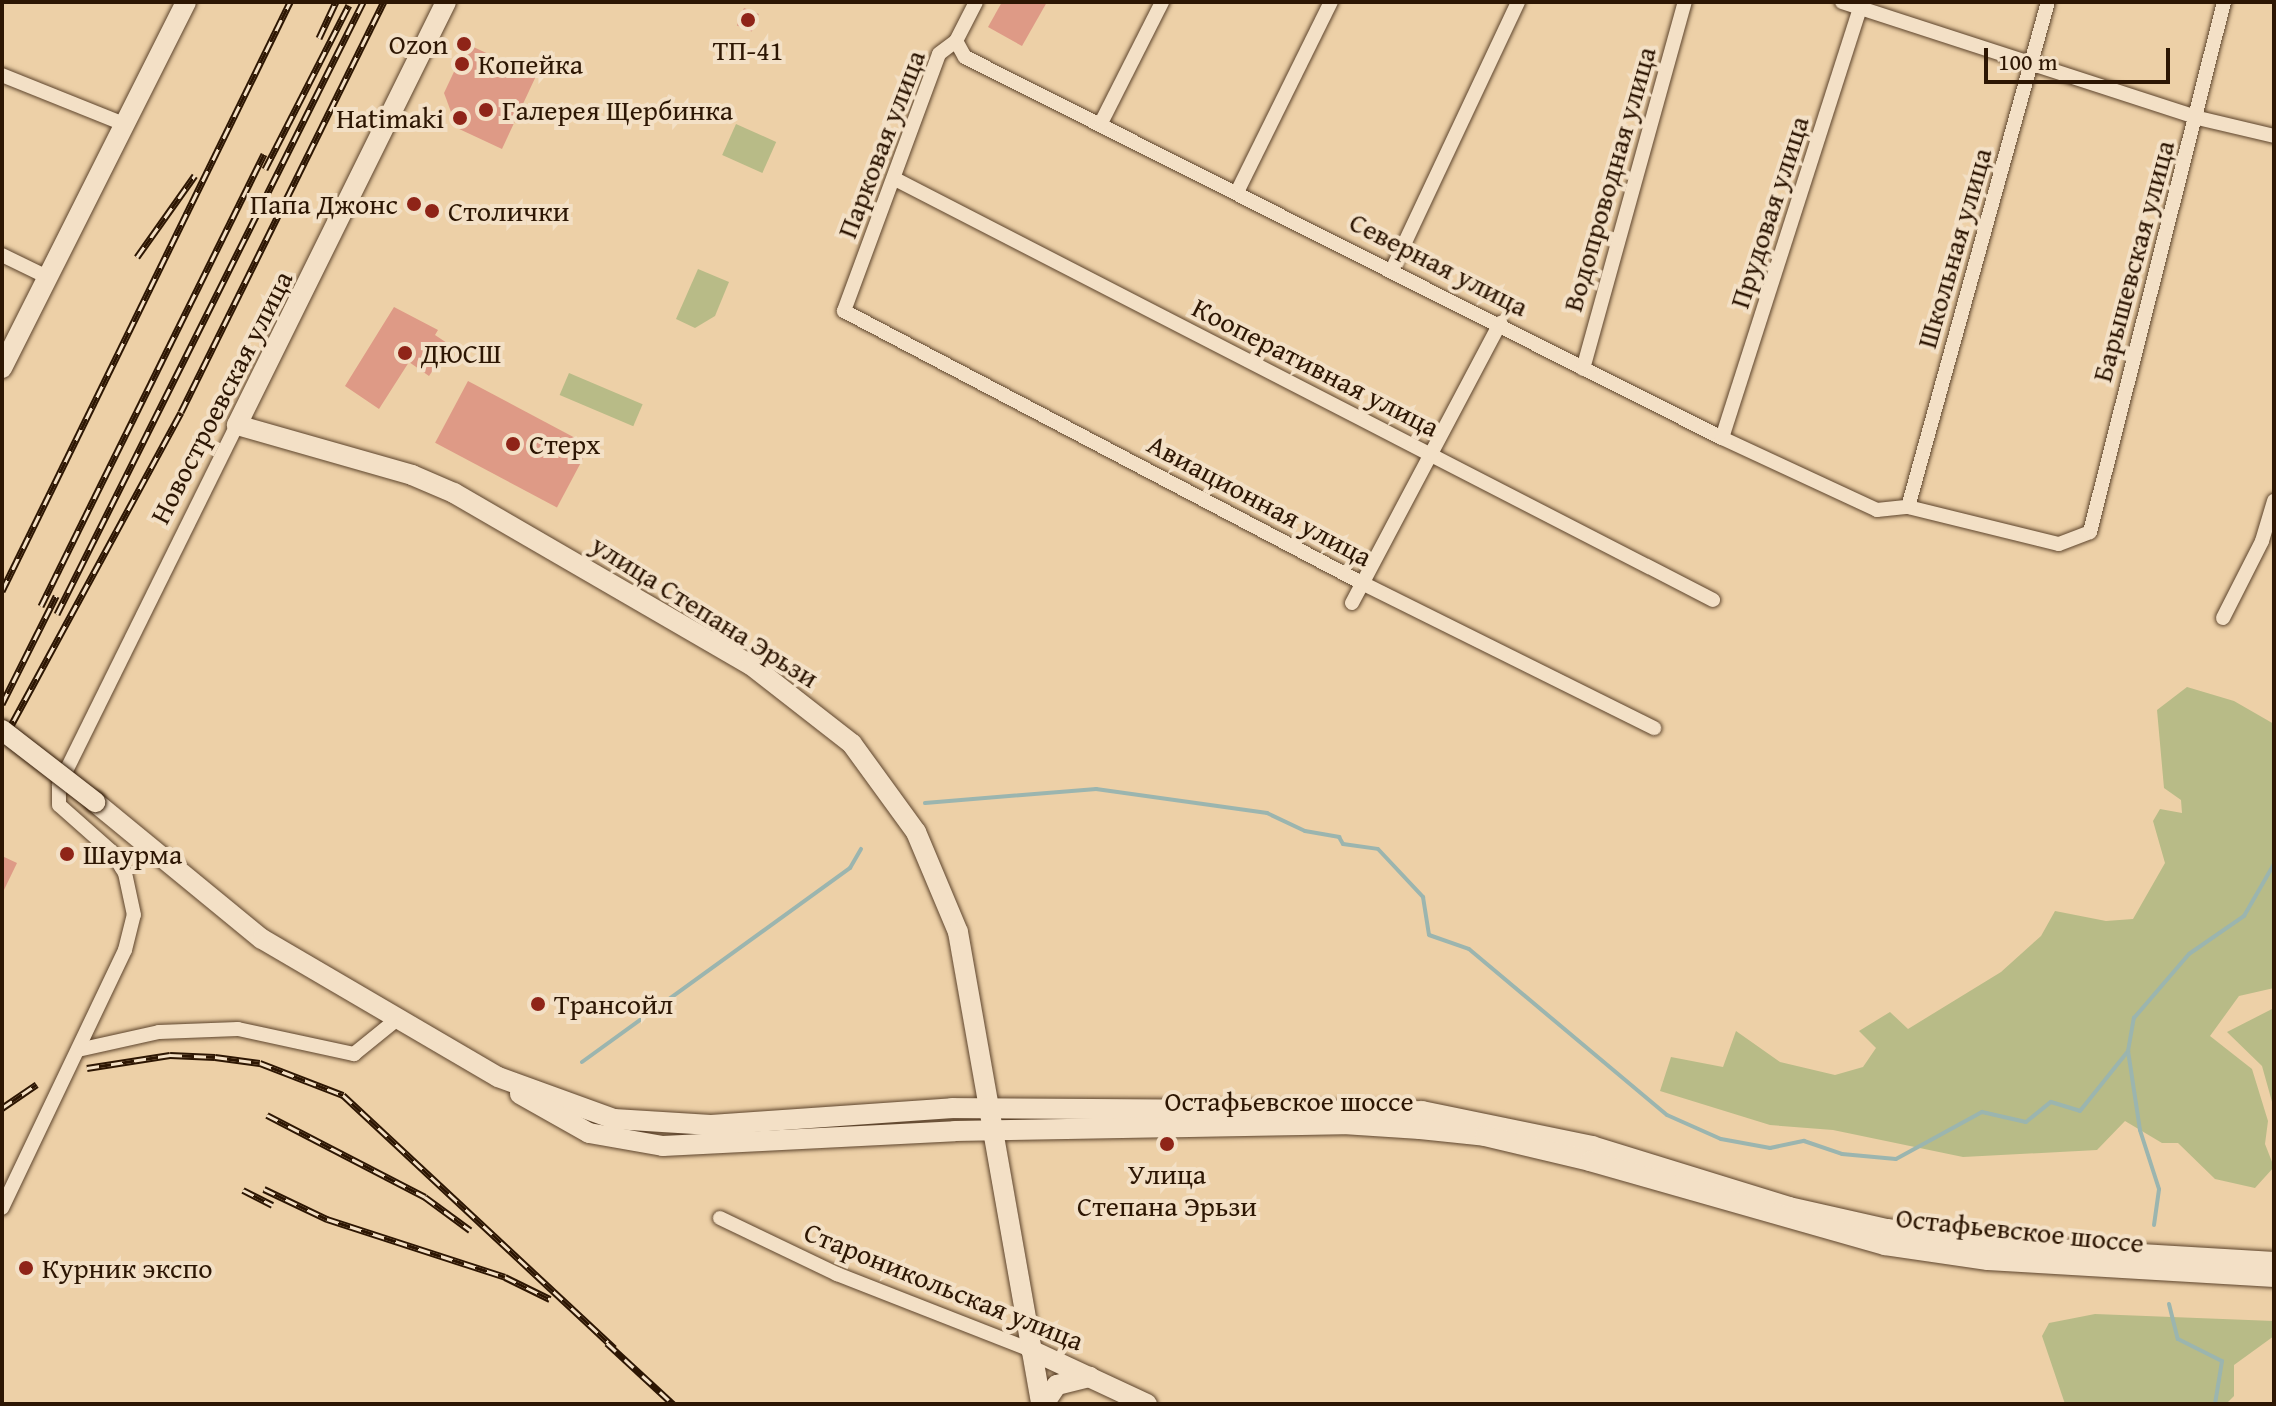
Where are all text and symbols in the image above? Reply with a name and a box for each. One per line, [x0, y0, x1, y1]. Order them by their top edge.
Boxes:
marker: ТП-41 [739, 11, 757, 29]
place label: Ozon [389, 27, 448, 61]
scale bar [1988, 32, 2174, 82]
place label: ТП-41 [713, 33, 783, 67]
marker: Ozon [455, 35, 473, 53]
street label: Водопроводная улица [1555, 43, 1663, 315]
text: 100 m [1998, 44, 2058, 79]
street label: Парковая улица [830, 45, 932, 243]
place label: Копейка [478, 47, 583, 81]
marker: Копейка [453, 55, 471, 73]
place label: Галерея Щербинка [502, 93, 733, 127]
place label: Hatimaki [336, 101, 444, 135]
marker: Галерея Щербинка [477, 101, 495, 119]
marker: Hatimaki [451, 109, 469, 127]
street label: Прудовая улица [1722, 112, 1816, 312]
street label: Барышевская улица [2085, 137, 2181, 385]
street label: Школьная улица [1909, 144, 1999, 352]
place label: Папа Джонс [250, 187, 398, 221]
place label: Столички [448, 194, 569, 228]
marker: Папа Джонс [405, 195, 423, 213]
marker: Столички [423, 202, 441, 220]
street label: Северная улица [1344, 205, 1534, 323]
street label: Новостроевская улица [143, 265, 299, 529]
street label: Кооперативная улица [1187, 290, 1445, 444]
place label: ДЮСШ [421, 336, 501, 370]
marker: ДЮСШ [396, 344, 414, 362]
place label: Стерх [529, 427, 600, 461]
street label: Авиационная улица [1142, 427, 1378, 573]
marker: Стерх [504, 435, 522, 453]
street label: улица Степана Эрьзи [585, 527, 825, 695]
place label: Шаурма [83, 837, 182, 871]
marker: Шаурма [58, 845, 76, 863]
place label: Трансойл [554, 987, 673, 1021]
marker: Трансойл [529, 995, 547, 1013]
street label: Остафьевское шоссе [1164, 1084, 1414, 1118]
marker: Улица Степана Эрьзи [1158, 1135, 1176, 1153]
place label: Улица Степана Эрьзи [1077, 1157, 1257, 1223]
street label: Остафьевское шоссе [1894, 1200, 2146, 1260]
street label: Староникольская улица [799, 1215, 1089, 1357]
place label: Курник экспо [42, 1251, 213, 1285]
marker: Курник экспо [17, 1259, 35, 1277]

